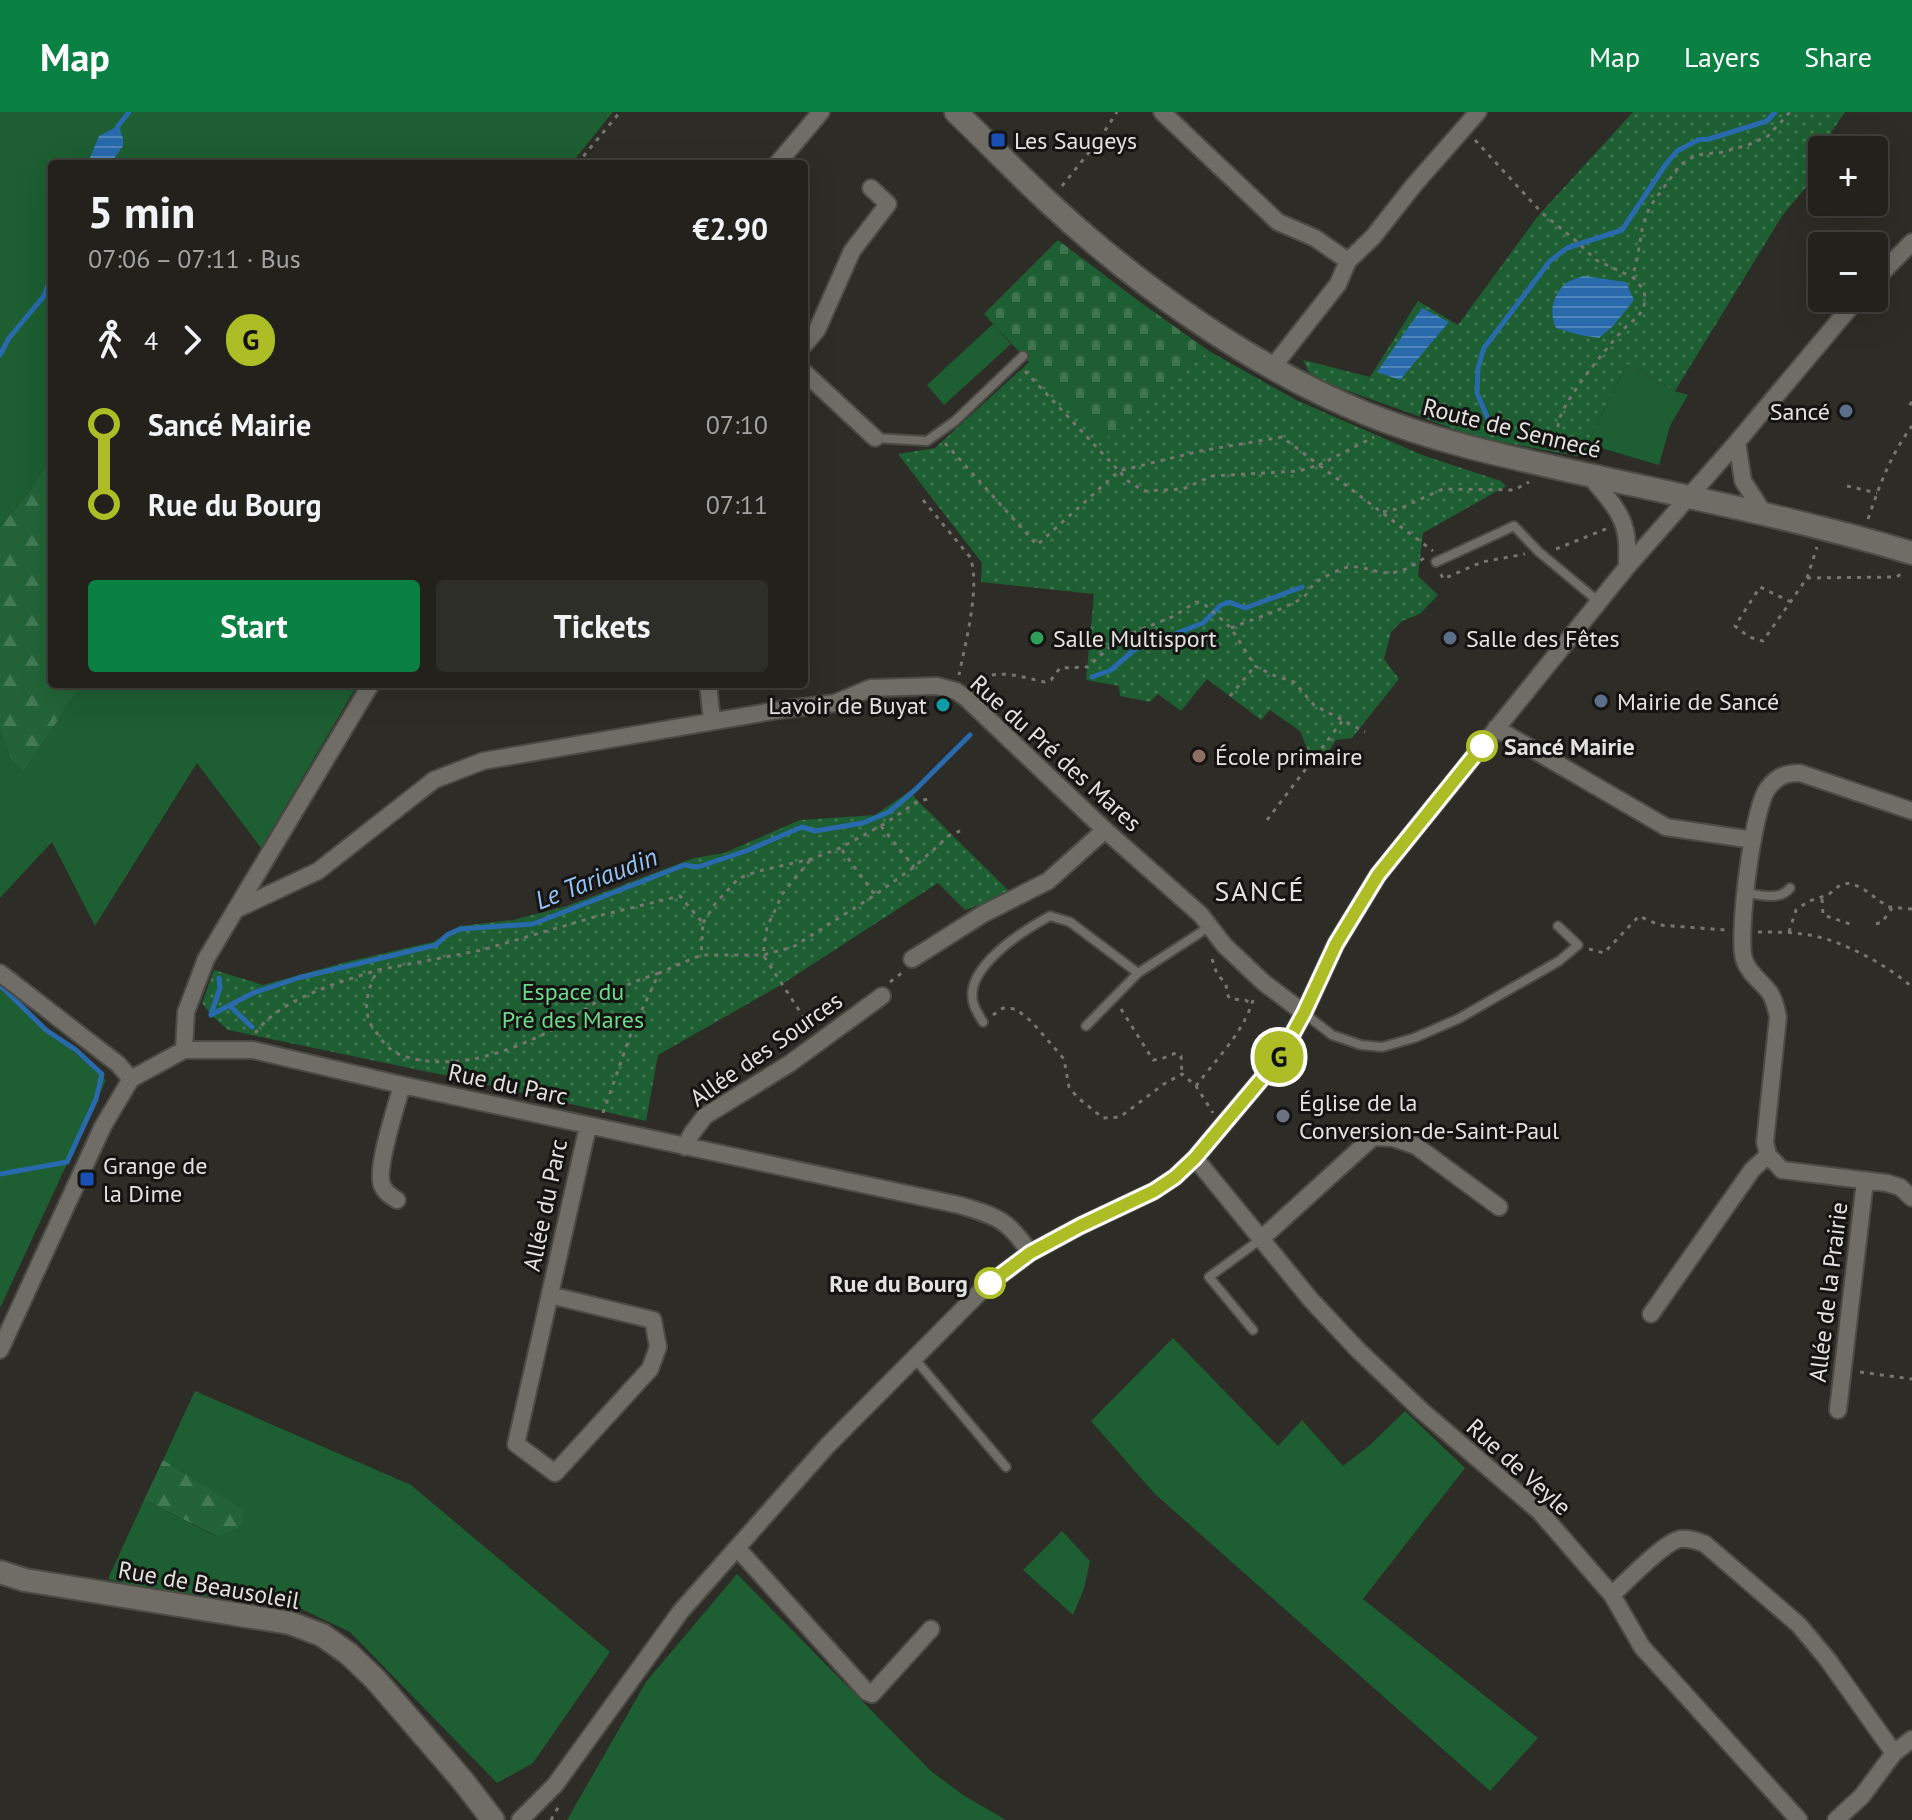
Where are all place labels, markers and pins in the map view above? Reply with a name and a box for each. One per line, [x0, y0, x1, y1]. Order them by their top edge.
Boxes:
place label: Les Saugeys [1014, 125, 1137, 156]
marker: Les Saugeys [989, 131, 1007, 149]
place label: Sancé [1770, 396, 1830, 427]
marker: Sancé [1837, 402, 1855, 420]
place label: Salle Multisport [1053, 623, 1217, 654]
place label: Salle des Fêtes [1466, 623, 1620, 654]
marker: Salle Multisport [1028, 629, 1046, 647]
marker: Salle des Fêtes [1441, 629, 1459, 647]
place label: Mairie de Sancé [1617, 686, 1779, 717]
place label: Lavoir de Buyat [768, 690, 927, 721]
marker: Mairie de Sancé [1592, 692, 1610, 710]
marker: Lavoir de Buyat [934, 696, 952, 714]
marker: Sancé Mairie [1467, 731, 1497, 761]
place label: Sancé Mairie [1504, 731, 1635, 762]
place label: École primaire [1215, 741, 1362, 772]
marker: École primaire [1190, 747, 1208, 765]
place label: Église de la Conversion-de-Saint-Paul [1299, 1087, 1559, 1146]
marker: Église de la Conversion-de-Saint-Paul [1274, 1107, 1292, 1125]
place label: Grange de la Dime [103, 1150, 207, 1209]
marker: Grange de la Dime [78, 1170, 96, 1188]
place label: Rue du Bourg [829, 1268, 968, 1299]
marker: Rue du Bourg [975, 1268, 1005, 1298]

